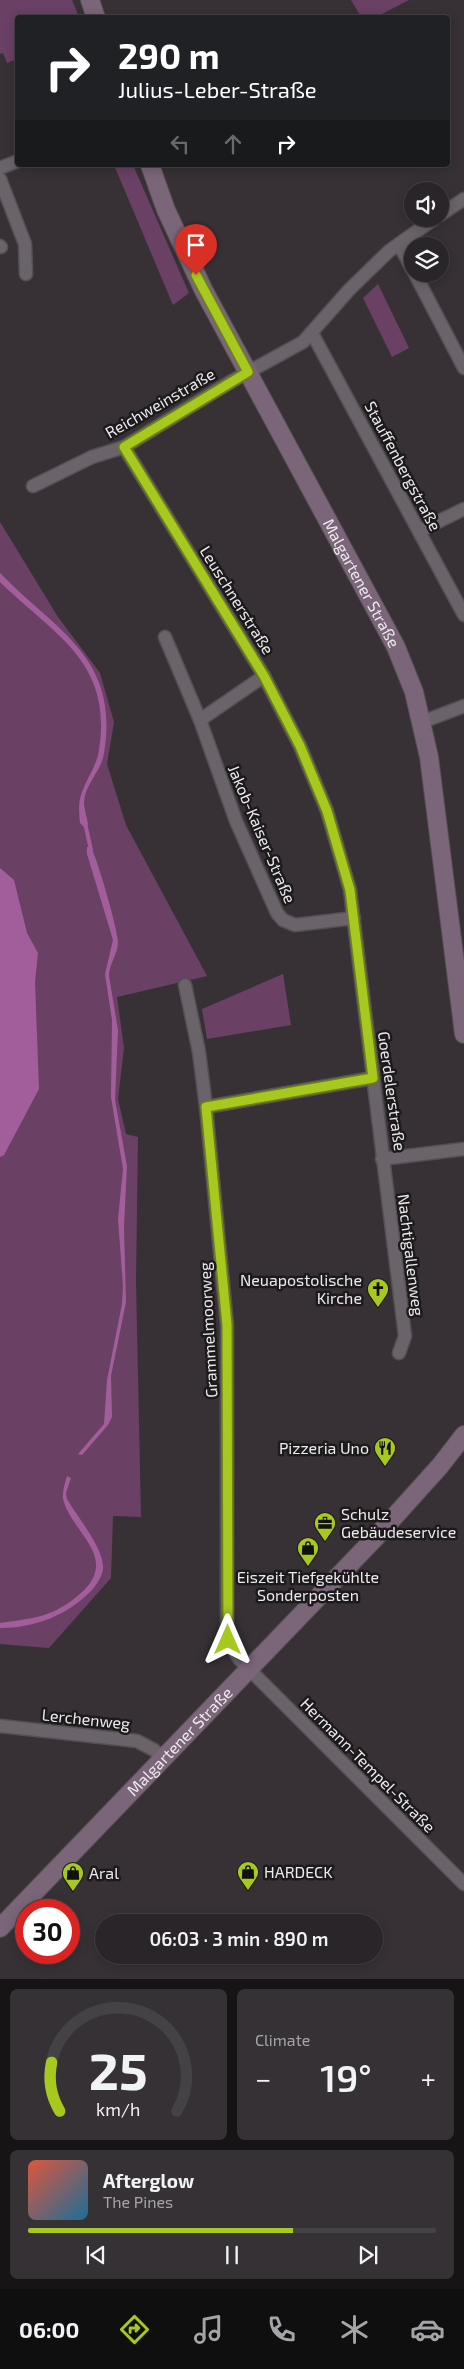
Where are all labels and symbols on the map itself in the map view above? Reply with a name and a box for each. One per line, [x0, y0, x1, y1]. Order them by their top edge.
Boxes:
pin [175, 224, 217, 275]
street label: Reichweinstraße [102, 364, 218, 442]
street label: Stauffenbergstraße [361, 398, 446, 534]
street label: Malgartener Straße [319, 515, 404, 650]
street label: Leuschnerstraße [196, 542, 278, 657]
street label: Jakob-Kaiser-Straße [225, 762, 300, 906]
street label: Goerdelerstraße [375, 1030, 410, 1152]
street label: Nachtigallenweg [395, 1193, 428, 1317]
street label: Grammelmoorweg [194, 1262, 221, 1398]
place label: Neuapostolische Kirche [240, 1270, 362, 1307]
church icon: Neuapostolische Kirche [366, 1277, 390, 1308]
restaurant icon: Pizzeria Uno [373, 1436, 397, 1467]
place label: Pizzeria Uno [279, 1438, 369, 1457]
place label: Schulz Gebäudeservice [341, 1504, 456, 1541]
office icon: Schulz Gebäudeservice [313, 1511, 337, 1542]
shop icon: Eiszeit Tiefgekühlte Sonderposten [296, 1536, 320, 1567]
place label: Eiszeit Tiefgekühlte Sonderposten [237, 1567, 379, 1604]
position arrow [201, 1613, 253, 1665]
street label: Malgartener Straße [123, 1683, 236, 1799]
street label: Hermann-Tempel-Straße [297, 1693, 440, 1836]
street label: Lerchenweg [41, 1704, 131, 1733]
shop icon: HARDECK [236, 1860, 260, 1891]
shop icon: Aral [61, 1861, 85, 1892]
place label: HARDECK [264, 1862, 333, 1881]
place label: Aral [89, 1863, 119, 1882]
speed limit sign: 30 [15, 1899, 80, 1964]

